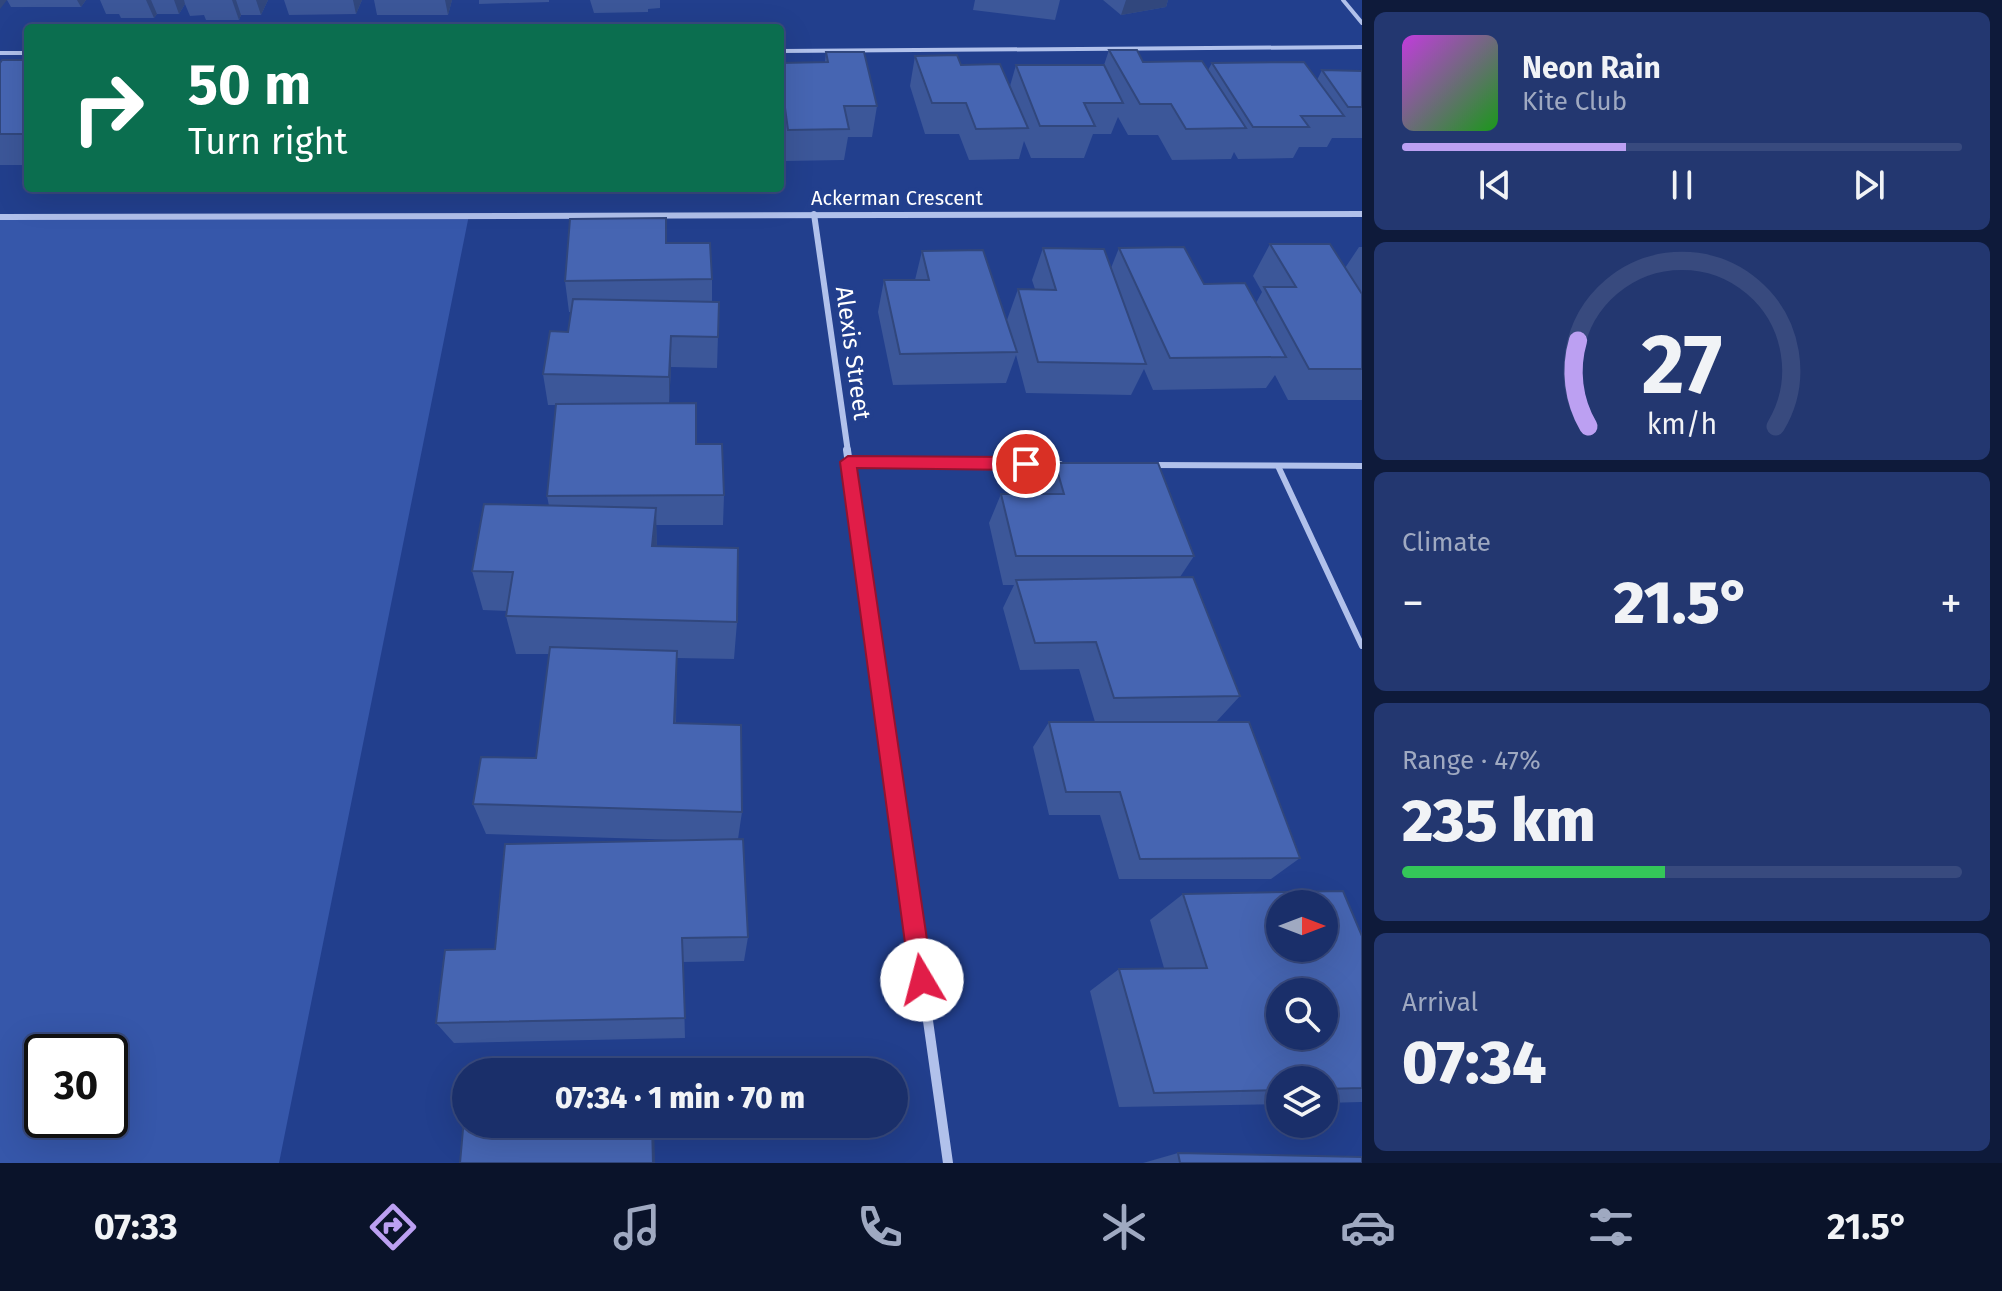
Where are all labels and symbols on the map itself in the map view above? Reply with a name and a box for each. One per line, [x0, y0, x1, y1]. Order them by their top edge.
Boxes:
street label: Ackerman Crescent [811, 186, 984, 210]
street label: Alexis Street [830, 284, 876, 422]
pin [992, 430, 1060, 498]
north arrow [1266, 890, 1338, 962]
position arrow [880, 938, 964, 1022]
speed limit sign: 30 [24, 1034, 128, 1138]

